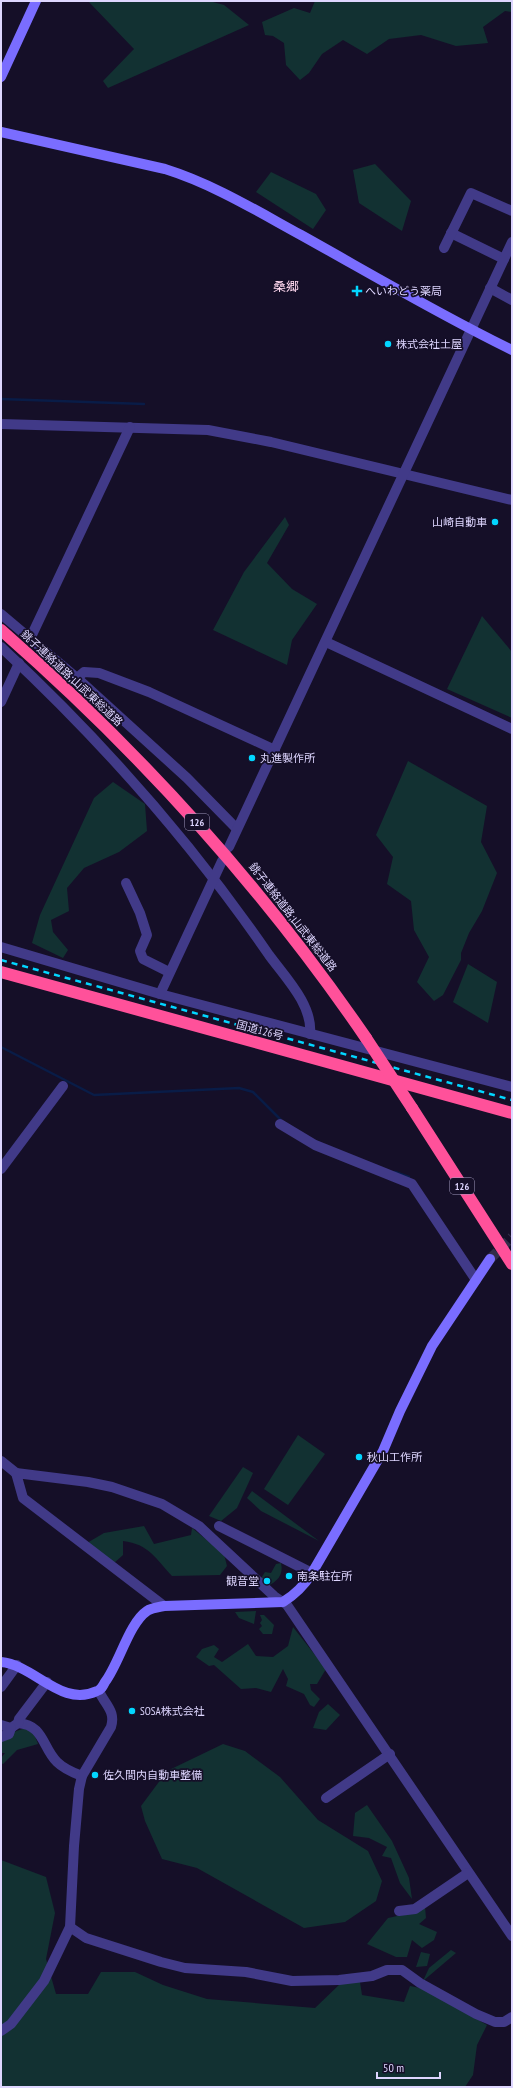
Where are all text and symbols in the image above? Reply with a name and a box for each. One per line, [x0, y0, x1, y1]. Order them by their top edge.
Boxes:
district label: 桑郷 [273, 278, 299, 295]
place label: へいわどう薬局 [365, 284, 442, 298]
marker: へいわどう薬局 [352, 286, 362, 296]
place label: 株式会社土屋 [396, 337, 462, 351]
marker: 株式会社土屋 [383, 339, 393, 349]
place label: 山崎自動車 [432, 515, 487, 529]
marker: 山崎自動車 [490, 517, 500, 527]
street label: 銚子連絡道路;山武東総道路 [18, 627, 126, 729]
place label: 丸進製作所 [260, 751, 316, 765]
marker: 丸進製作所 [247, 753, 257, 763]
road number: 126 [185, 814, 209, 830]
street label: 銚子連絡道路;山武東総道路 [246, 860, 340, 974]
street label: 国道126号 [235, 1017, 285, 1043]
road number: 126 [450, 1178, 474, 1194]
place label: 秋山工作所 [367, 1450, 423, 1464]
marker: 秋山工作所 [354, 1452, 364, 1462]
place label: 南条駐在所 [297, 1569, 353, 1583]
marker: 南条駐在所 [284, 1571, 294, 1581]
place label: 観音堂 [226, 1574, 259, 1588]
marker: 観音堂 [262, 1576, 272, 1586]
place label: SOSA株式会社 [140, 1704, 205, 1718]
marker: SOSA株式会社 [127, 1706, 137, 1716]
place label: 佐久間内自動車整備 [103, 1768, 202, 1782]
marker: 佐久間内自動車整備 [90, 1770, 100, 1780]
scale bar [377, 2054, 440, 2080]
text: 50 m [383, 2060, 404, 2075]

